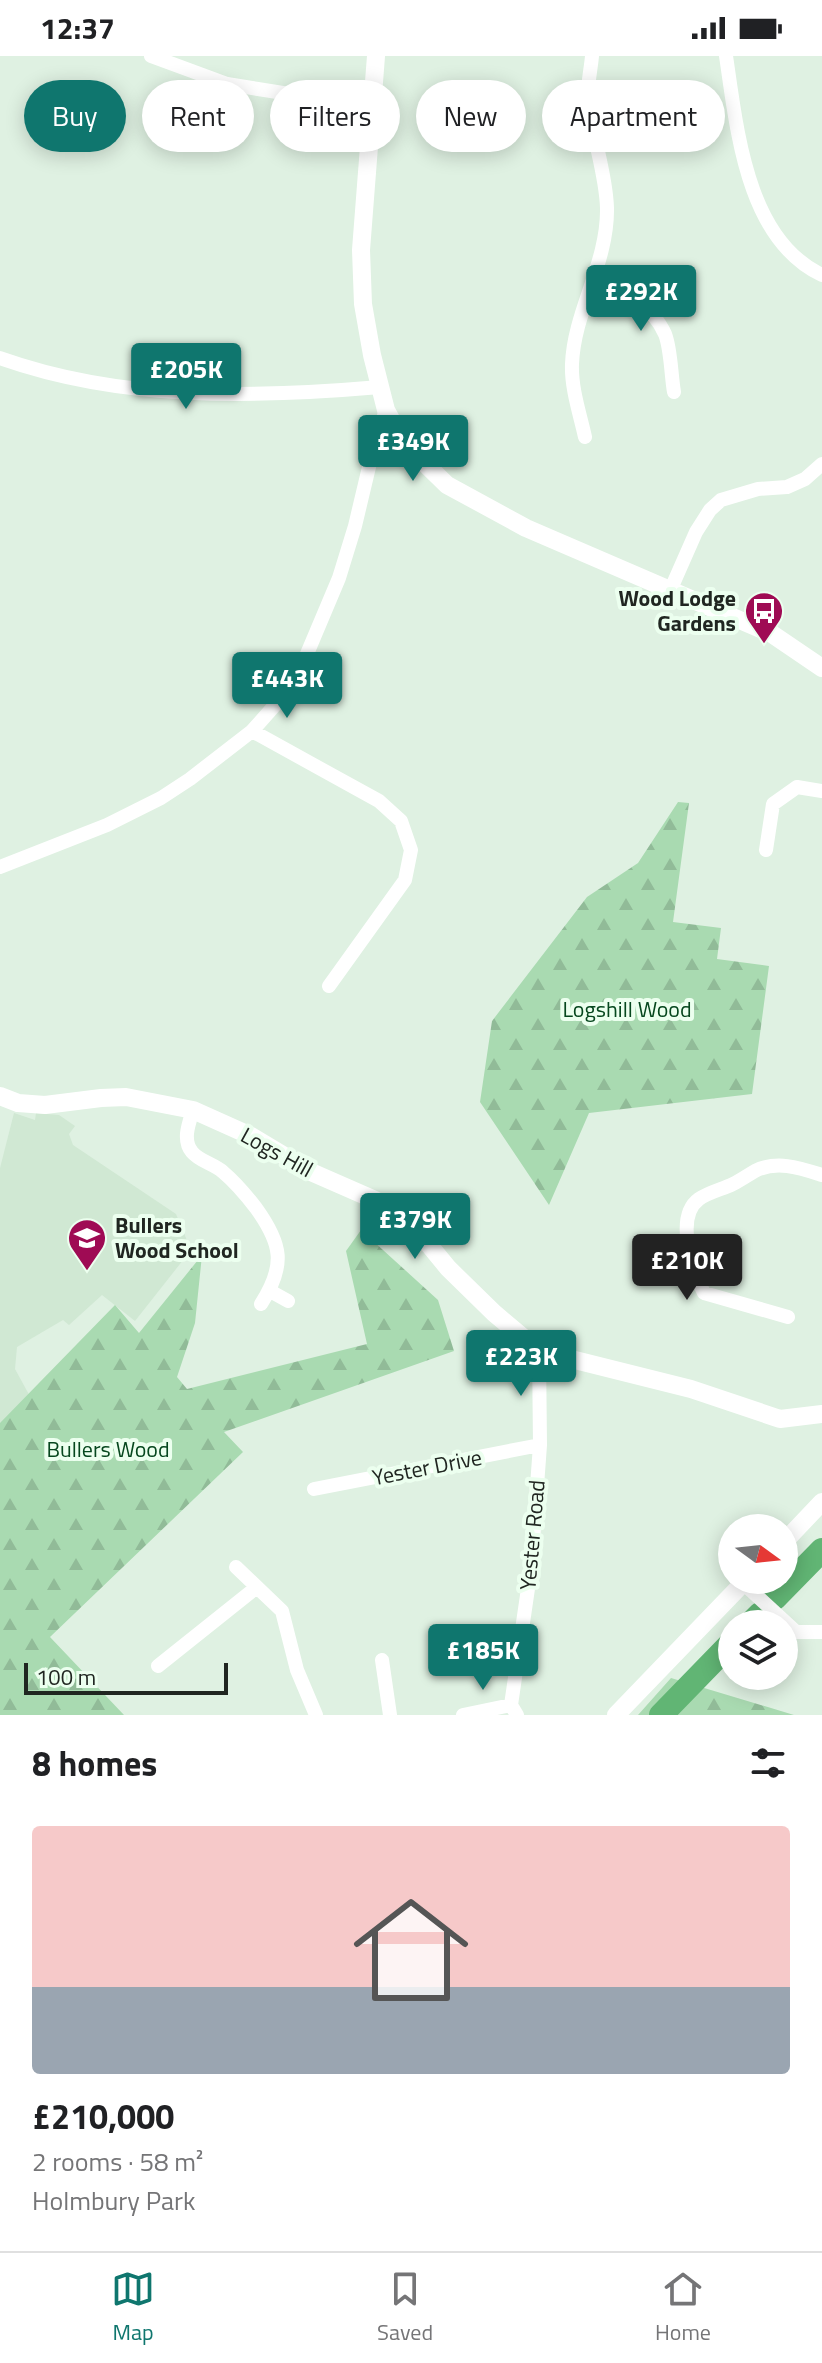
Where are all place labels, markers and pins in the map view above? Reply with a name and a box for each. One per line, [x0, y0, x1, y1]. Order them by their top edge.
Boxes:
pin: £292K [585, 265, 697, 333]
pin: £205K [130, 343, 242, 411]
pin: £349K [357, 415, 469, 483]
place label: Wood Lodge Gardens [618, 581, 736, 640]
bus stop icon: Wood Lodge Gardens [743, 590, 785, 645]
pin: £443K [231, 652, 343, 720]
pin: £379K [359, 1193, 471, 1261]
place label: Bullers Wood School [115, 1208, 239, 1267]
school or university icon: Bullers Wood School [66, 1217, 108, 1272]
pin: £210K [631, 1234, 743, 1302]
pin: £223K [465, 1330, 577, 1398]
pin: £185K [427, 1624, 539, 1692]

